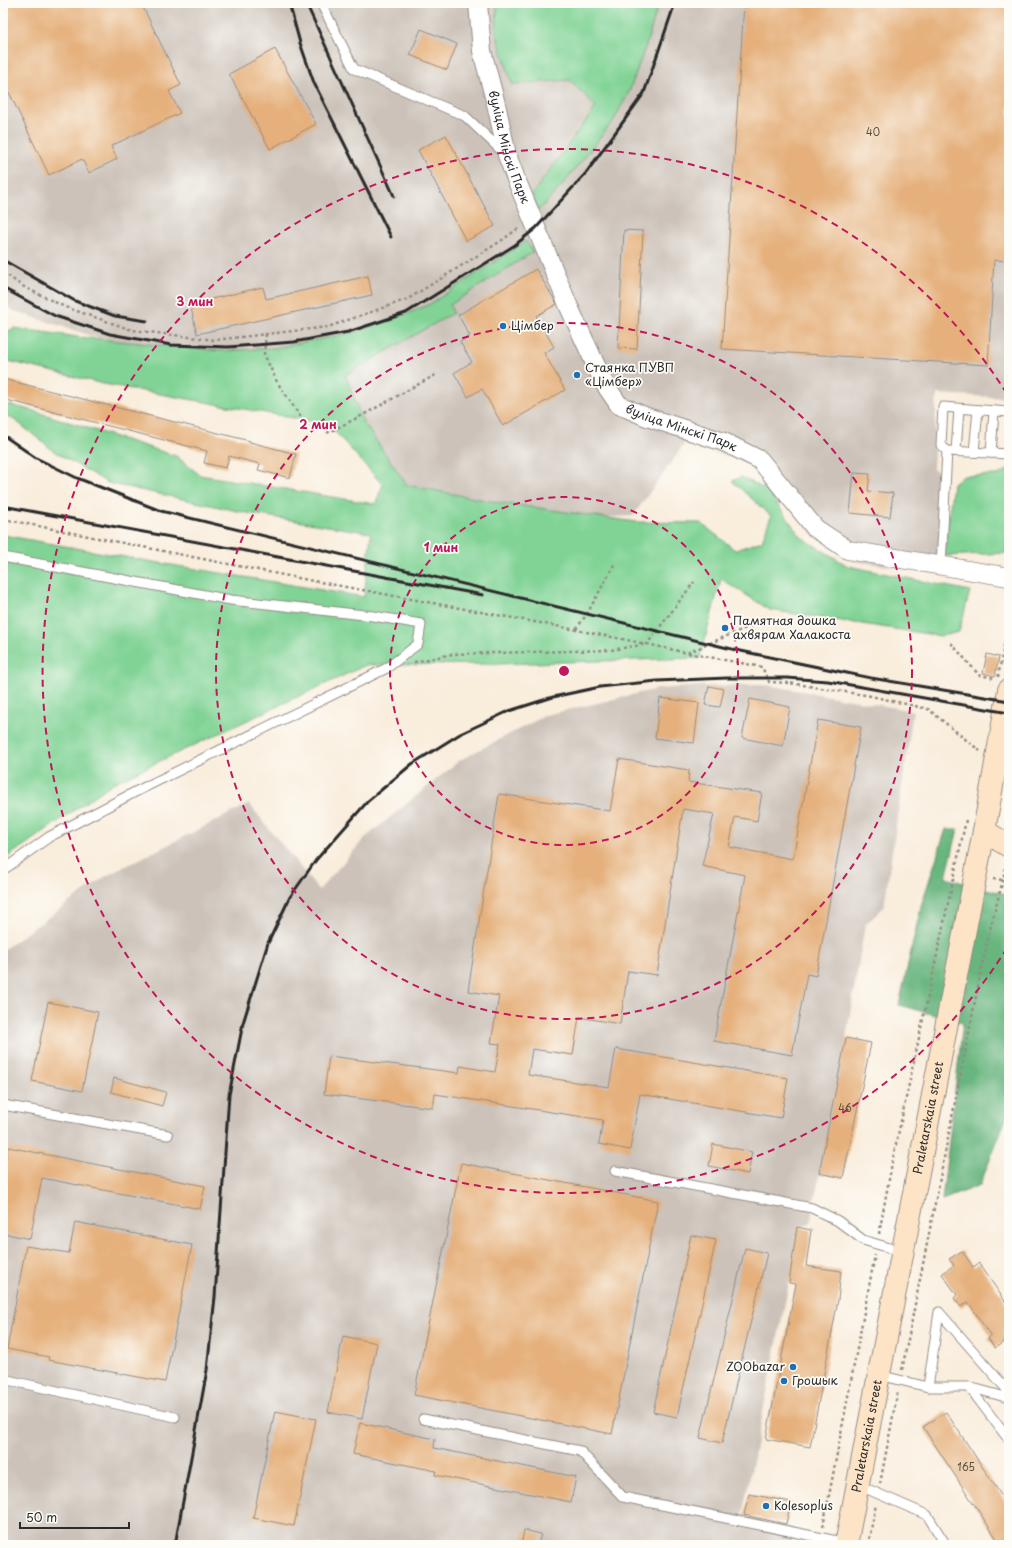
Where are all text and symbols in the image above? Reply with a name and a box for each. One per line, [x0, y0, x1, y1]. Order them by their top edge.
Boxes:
street label: вуліца Мінскі Парк [485, 88, 535, 207]
house number: 40 [866, 124, 880, 139]
text: 3 мин [177, 292, 214, 310]
place label: Цімбер [511, 316, 554, 334]
marker: Цімбер [498, 321, 508, 331]
place label: Стаянка ПУВП «Цімбер» [585, 358, 674, 390]
marker: Стаянка ПУВП «Цімбер» [572, 370, 582, 380]
street label: вуліца Мінскі Парк [623, 399, 741, 456]
text: 2 мин [299, 415, 337, 433]
text: 1 мин [424, 538, 459, 556]
place label: Памятная дошка ахвярам Халакоста [733, 611, 852, 643]
marker: Памятная дошка ахвярам Халакоста [720, 623, 730, 633]
centre of rings [557, 664, 571, 678]
street label: Praletarskaia street [908, 1060, 947, 1176]
house number: 46 [838, 1100, 852, 1115]
place label: ZOObazar [726, 1357, 786, 1375]
marker: ZOObazar [788, 1362, 798, 1372]
place label: Грошык [792, 1371, 839, 1389]
marker: Грошык [779, 1376, 789, 1386]
street label: Praletarskaia street [846, 1378, 886, 1494]
house number: 165 [957, 1459, 975, 1474]
place label: Kolesoplus [774, 1496, 833, 1514]
marker: Kolesoplus [761, 1501, 771, 1511]
scale bar [20, 1504, 129, 1530]
text: 50 m [26, 1508, 57, 1526]

